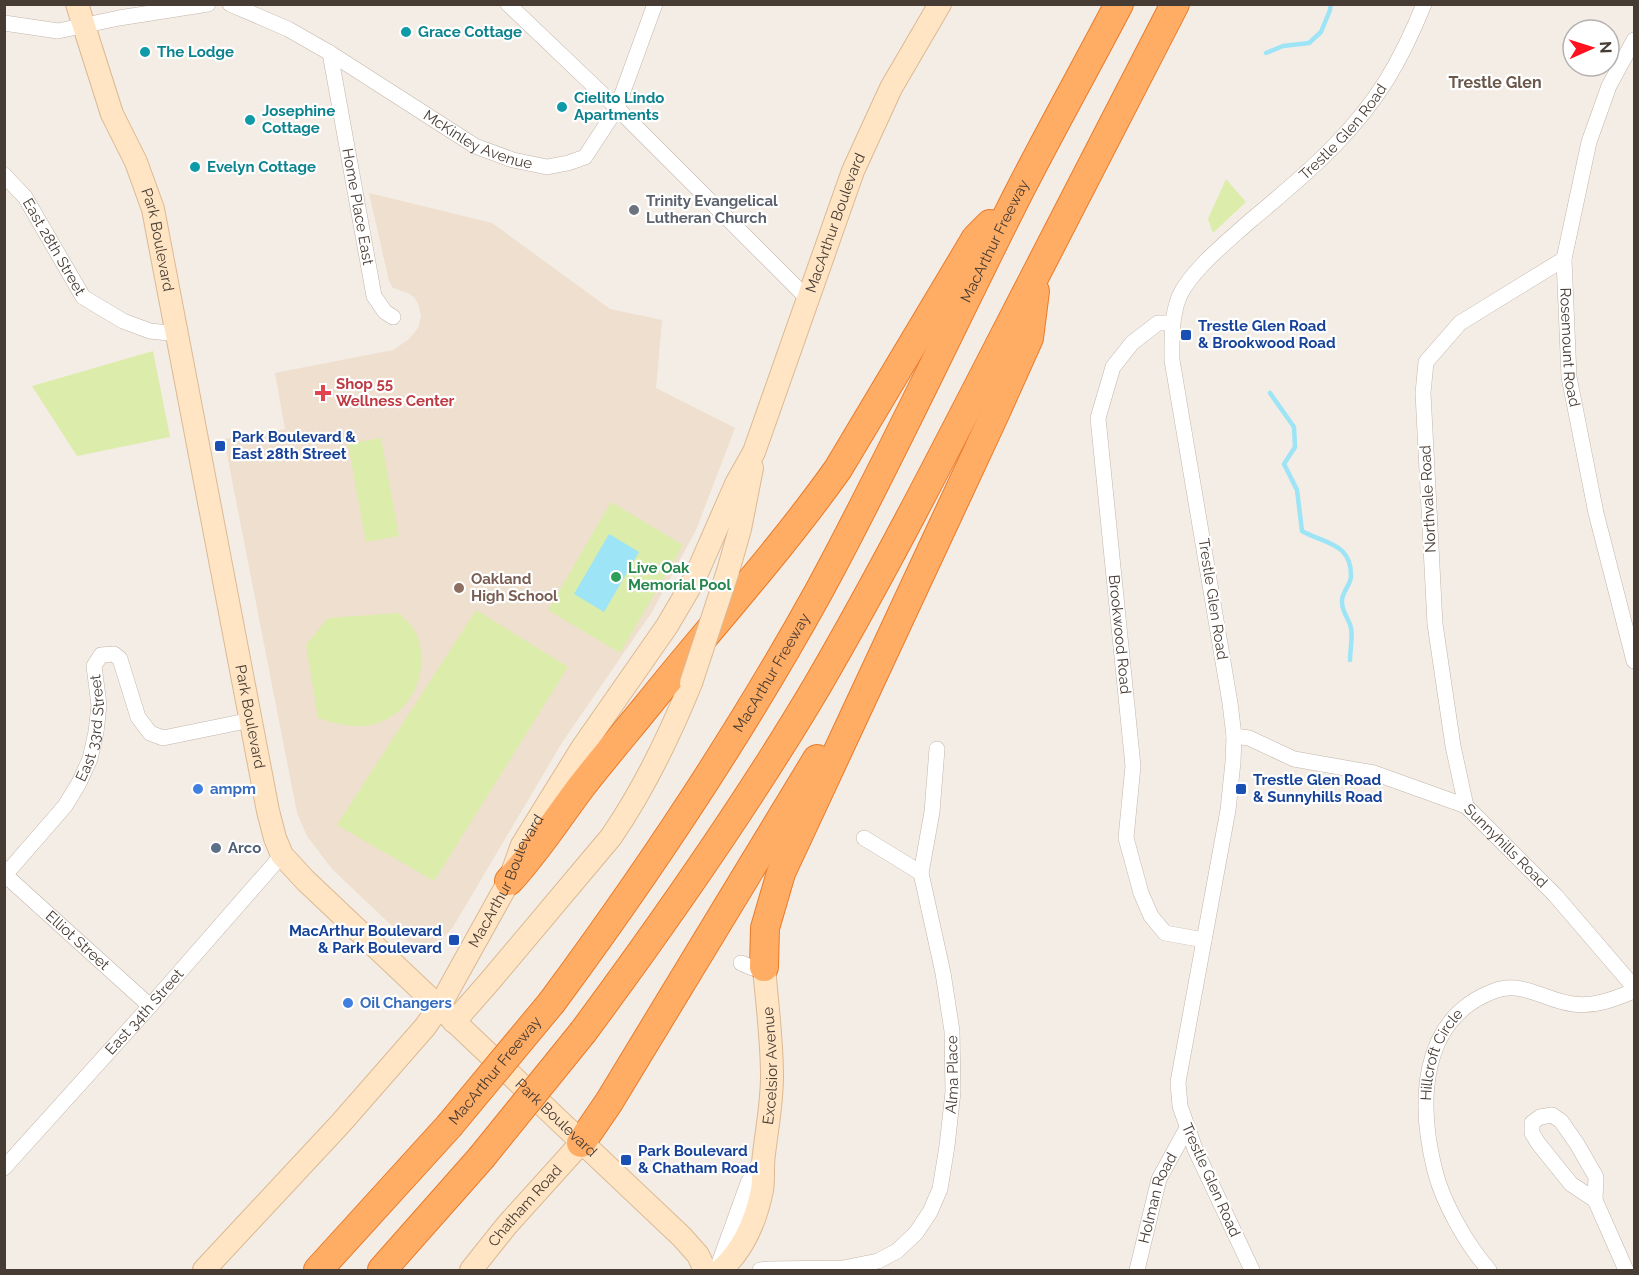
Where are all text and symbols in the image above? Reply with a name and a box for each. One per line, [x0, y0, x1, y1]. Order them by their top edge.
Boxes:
north arrow [1561, 18, 1621, 78]
place label: Grace Cottage [418, 23, 522, 41]
marker: Grace Cottage [399, 25, 413, 39]
text: N [1596, 41, 1615, 54]
place label: The Lodge [157, 43, 234, 61]
marker: The Lodge [138, 45, 152, 59]
district label: Trestle Glen [1448, 73, 1542, 92]
street label: Trestle Glen Road [1296, 81, 1391, 184]
place label: Cielito Lindo Apartments [574, 89, 664, 124]
marker: Cielito Lindo Apartments [555, 100, 569, 114]
place label: Josephine Cottage [262, 102, 335, 137]
street label: McKinley Avenue [420, 106, 534, 173]
marker: Josephine Cottage [243, 113, 257, 127]
street label: Home Place East [338, 147, 377, 266]
street label: MacArthur Boulevard [802, 150, 869, 295]
place label: Evelyn Cottage [207, 158, 316, 176]
marker: Evelyn Cottage [188, 160, 202, 174]
street label: MacArthur Freeway [957, 177, 1033, 306]
street label: Park Boulevard [137, 185, 178, 293]
place label: Trinity Evangelical Lutheran Church [646, 192, 778, 227]
street label: East 28th Street [19, 195, 89, 299]
marker: Trinity Evangelical Lutheran Church [627, 203, 641, 217]
street label: Rosemount Road [1556, 287, 1584, 408]
place label: Trestle Glen Road & Brookwood Road [1198, 317, 1336, 352]
marker: Trestle Glen Road & Brookwood Road [1179, 328, 1193, 342]
place label: Shop 55 Wellness Center [336, 375, 455, 410]
marker: Shop 55 Wellness Center [314, 384, 332, 402]
place label: Park Boulevard & East 28th Street [232, 428, 356, 463]
marker: Park Boulevard & East 28th Street [213, 439, 227, 453]
street label: Northvale Road [1416, 445, 1440, 553]
street label: Trestle Glen Road [1195, 537, 1231, 661]
place label: Live Oak Memorial Pool [628, 559, 731, 594]
place label: Oakland High School [471, 570, 558, 605]
marker: Live Oak Memorial Pool [609, 570, 623, 584]
street label: Brookwood Road [1105, 574, 1135, 695]
marker: Oakland High School [452, 581, 466, 595]
street label: MacArthur Freeway [729, 610, 814, 735]
street label: Park Boulevard [231, 663, 269, 770]
street label: East 33rd Street [72, 673, 108, 784]
place label: Trestle Glen Road & Sunnyhills Road [1253, 771, 1383, 806]
place label: ampm [210, 780, 256, 798]
marker: ampm [191, 782, 205, 796]
marker: Trestle Glen Road & Sunnyhills Road [1234, 782, 1248, 796]
street label: Sunnyhills Road [1460, 800, 1551, 891]
street label: MacArthur Boulevard [465, 811, 548, 951]
place label: Arco [228, 839, 261, 857]
marker: Arco [209, 841, 223, 855]
street label: Elliot Street [42, 907, 113, 974]
place label: MacArthur Boulevard & Park Boulevard [289, 922, 442, 957]
marker: MacArthur Boulevard & Park Boulevard [447, 933, 461, 947]
street label: East 34th Street [101, 965, 187, 1058]
place label: Oil Changers [360, 994, 452, 1012]
marker: Oil Changers [341, 996, 355, 1010]
street label: Hillcroft Circle [1417, 1005, 1467, 1101]
street label: Excelsior Avenue [759, 1006, 781, 1126]
street label: MacArthur Freeway [445, 1013, 545, 1128]
street label: Alma Place [942, 1035, 963, 1115]
street label: Park Boulevard [512, 1075, 601, 1161]
street label: Trestle Glen Road [1178, 1120, 1244, 1240]
place label: Park Boulevard & Chatham Road [638, 1142, 759, 1177]
street label: Holman Road [1135, 1150, 1181, 1245]
marker: Park Boulevard & Chatham Road [619, 1153, 633, 1167]
street label: Chatham Road [484, 1161, 566, 1250]

